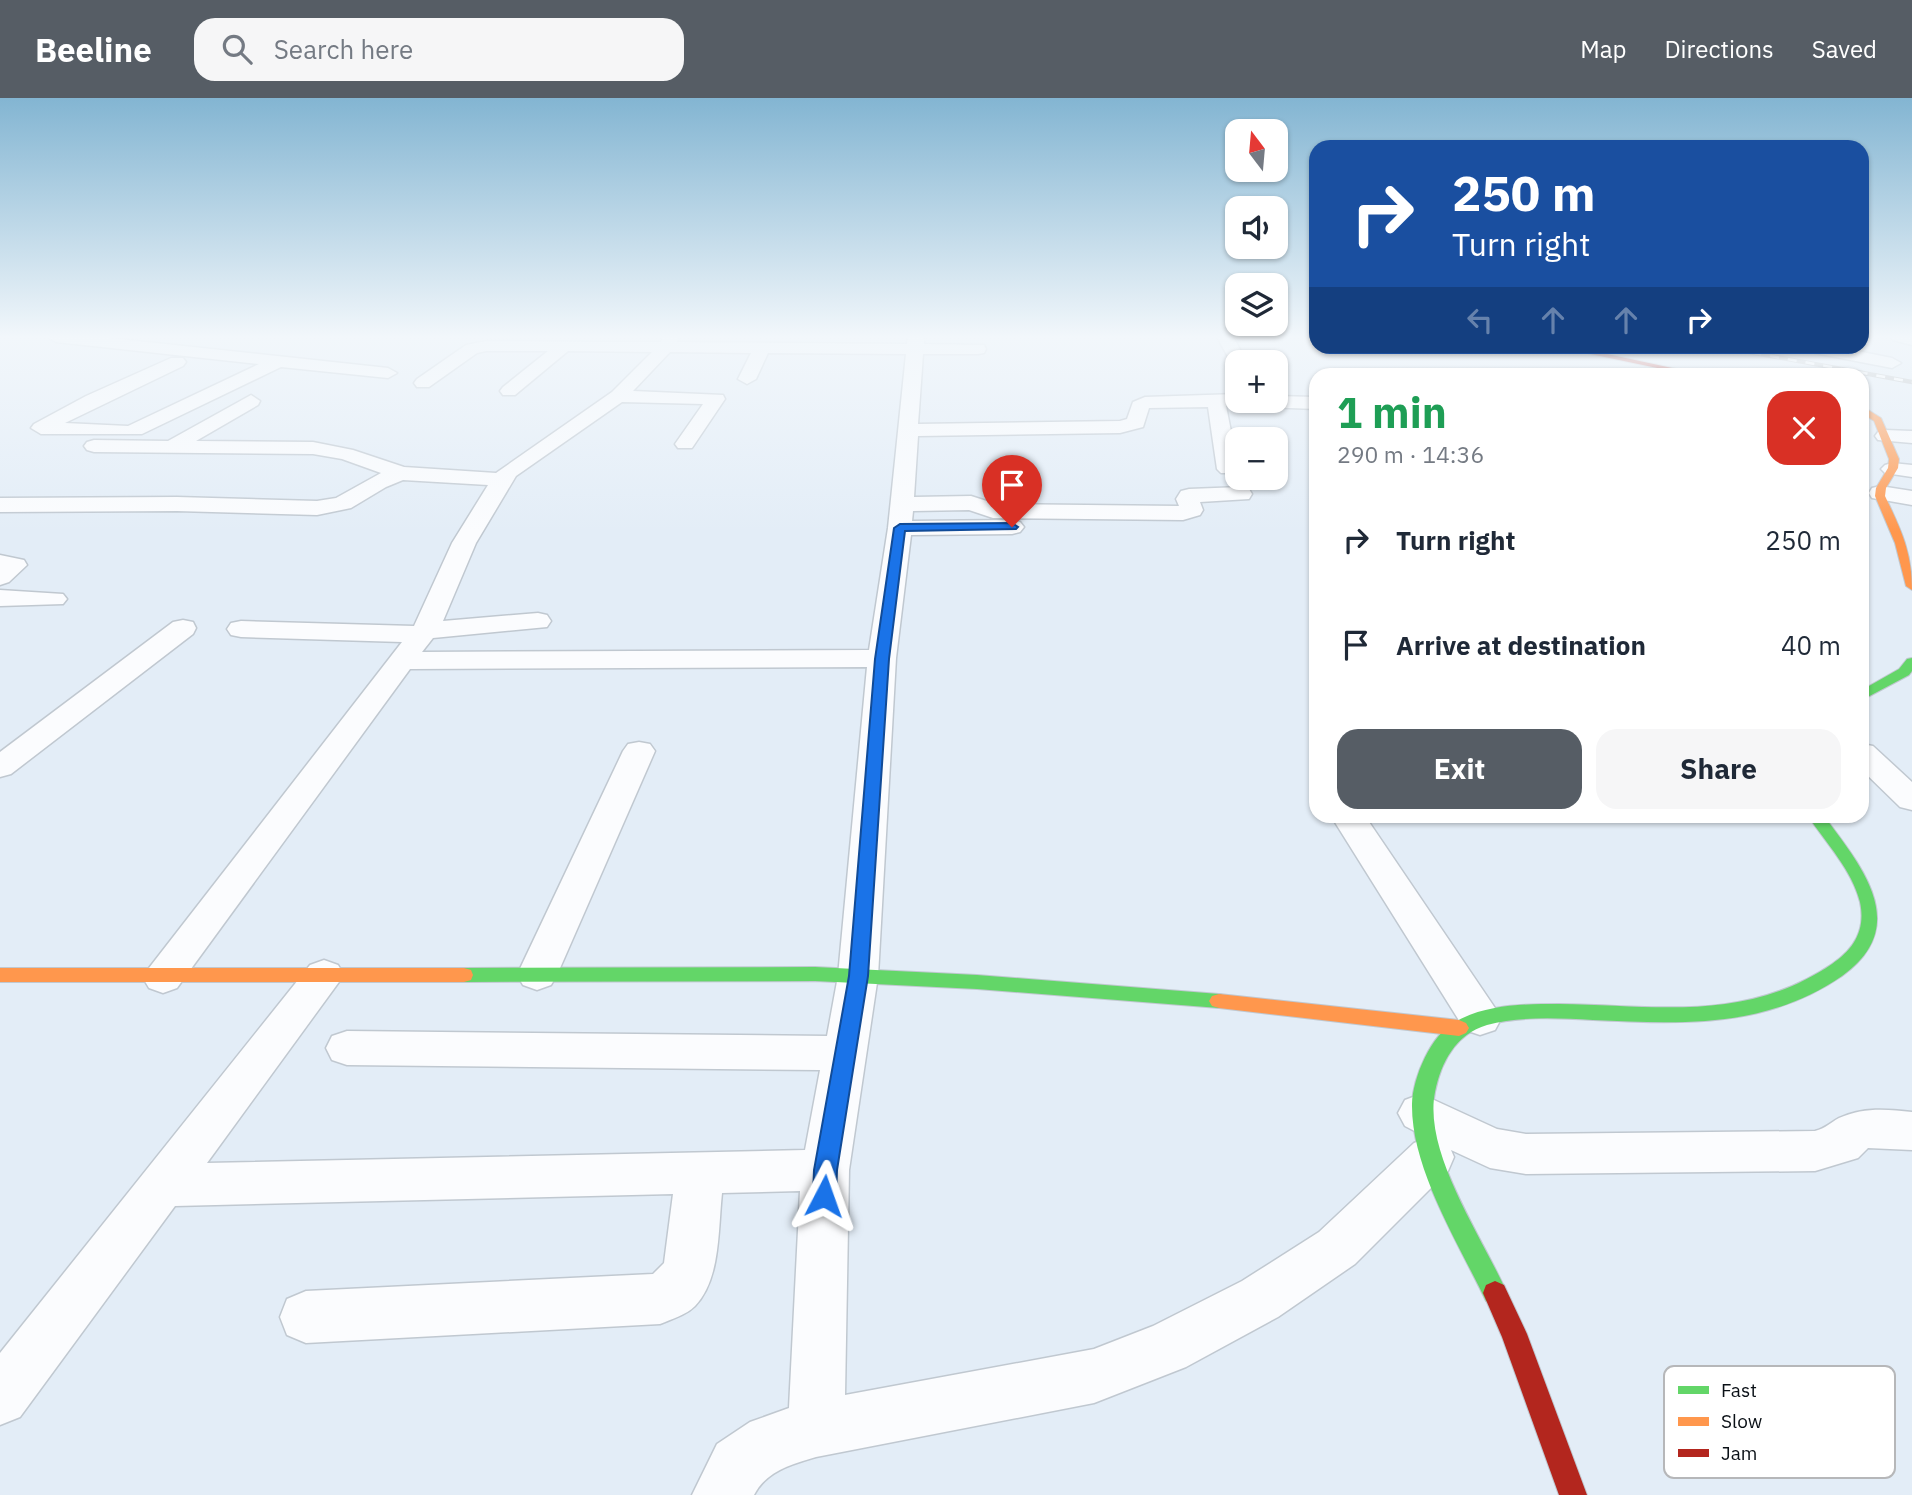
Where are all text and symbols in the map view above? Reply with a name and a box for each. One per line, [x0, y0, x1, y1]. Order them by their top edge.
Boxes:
search box [194, 18, 684, 81]
text: Beeline [35, 28, 152, 71]
icon: search [218, 30, 256, 68]
text: Search here [274, 32, 413, 66]
text: Map [1580, 33, 1626, 65]
text: Directions [1664, 33, 1774, 65]
text: Saved [1812, 33, 1877, 65]
north arrow [1225, 119, 1288, 182]
map controls [1225, 119, 1288, 490]
text: 250 m [1452, 161, 1596, 224]
icon: right [1337, 168, 1428, 259]
button: sound [1225, 196, 1288, 259]
text: Turn right [1452, 223, 1590, 265]
button: layers [1225, 273, 1288, 336]
icon: left [1461, 301, 1499, 339]
icon: ahead [1534, 301, 1572, 339]
icon: ahead [1607, 301, 1645, 339]
icon: right [1680, 301, 1718, 339]
button: + [1225, 350, 1288, 413]
text: 1 min [1337, 385, 1447, 440]
button: close [1767, 391, 1841, 465]
button: − [1225, 427, 1288, 490]
text: 290 m · 14:36 [1337, 439, 1484, 469]
pin [982, 455, 1042, 527]
icon: arrive [993, 466, 1031, 504]
icon: right [1337, 521, 1375, 559]
text: Turn right [1396, 523, 1515, 557]
text: 250 m [1765, 523, 1841, 557]
icon: arrive [1337, 626, 1375, 664]
text: Arrive at destination [1396, 628, 1646, 662]
text: 40 m [1781, 628, 1841, 662]
button: Exit [1337, 729, 1582, 809]
button: Share [1596, 729, 1841, 809]
position arrow [787, 1159, 861, 1233]
legend [1664, 1366, 1895, 1478]
text: Fast [1721, 1378, 1757, 1402]
text: Slow [1721, 1409, 1762, 1433]
text: Jam [1721, 1441, 1757, 1465]

